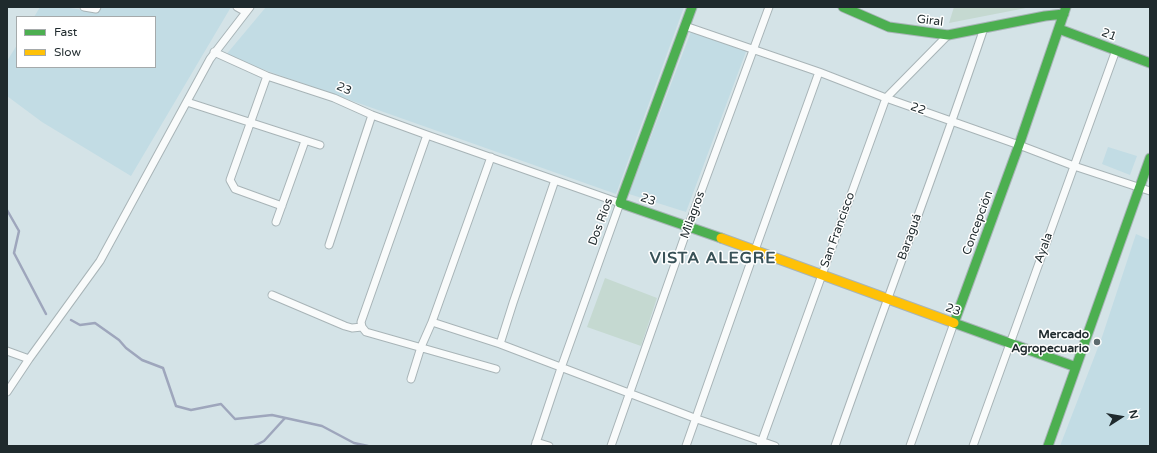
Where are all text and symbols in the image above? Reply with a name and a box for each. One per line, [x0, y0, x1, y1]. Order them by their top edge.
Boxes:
street label: Giral [916, 12, 944, 30]
legend [16, 16, 156, 68]
text: Fast [54, 25, 77, 39]
street label: 21 [1099, 26, 1119, 44]
text: Slow [54, 45, 81, 59]
street label: 23 [334, 79, 354, 99]
street label: 22 [909, 100, 927, 118]
street label: Milagros [678, 189, 708, 241]
street label: Concepción [960, 189, 996, 257]
street label: San Francisco [818, 190, 858, 270]
street label: 23 [639, 191, 657, 209]
street label: Dos Ríos [586, 196, 616, 248]
street label: Baraguá [895, 212, 925, 262]
street label: Ayala [1032, 231, 1056, 265]
district label: VISTA ALEGRE [650, 249, 776, 269]
street label: 23 [943, 301, 963, 319]
place label: Mercado Agropecuario [1011, 328, 1089, 356]
marker: Mercado Agropecuario [1092, 337, 1102, 347]
north arrow [1101, 397, 1141, 437]
text: N [1126, 409, 1141, 420]

